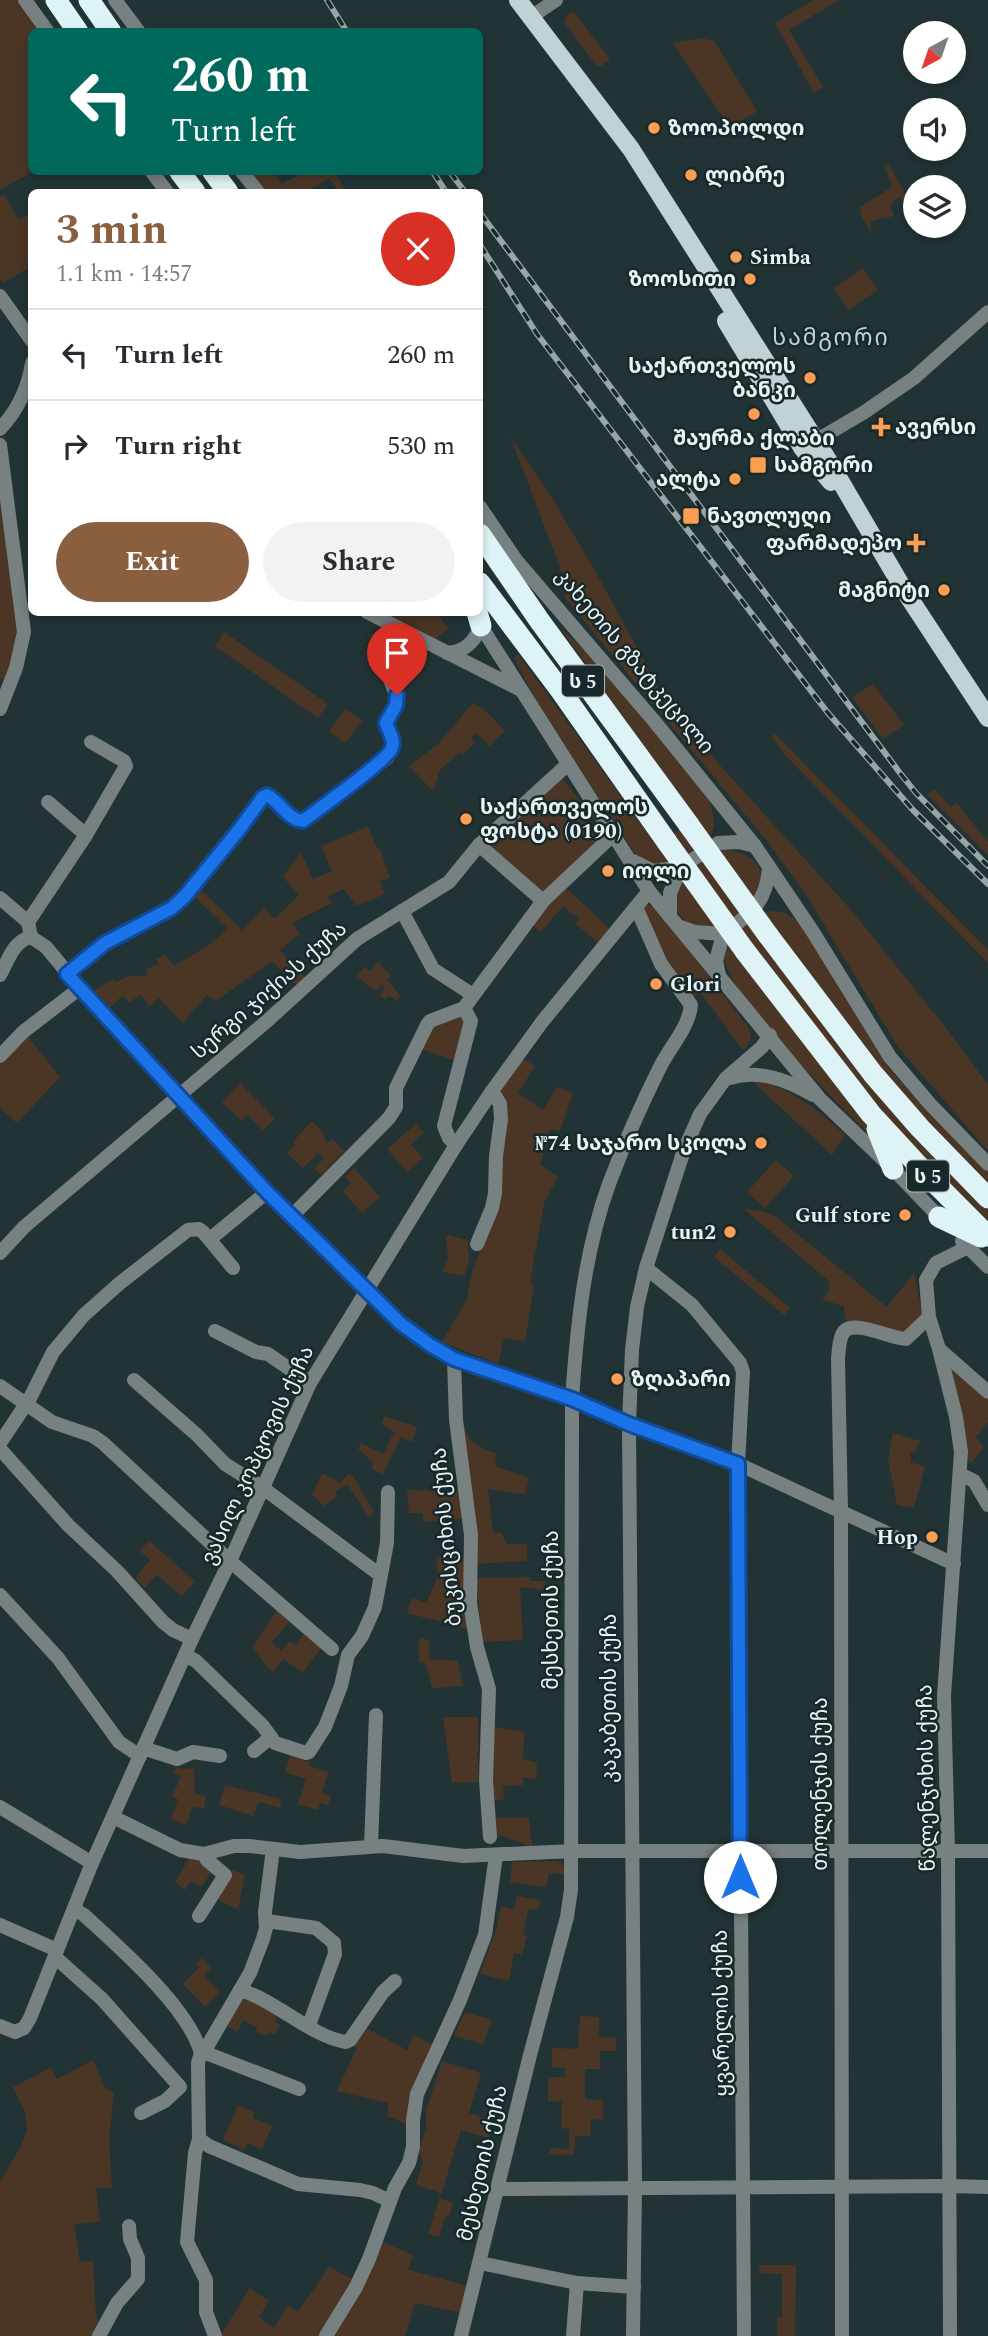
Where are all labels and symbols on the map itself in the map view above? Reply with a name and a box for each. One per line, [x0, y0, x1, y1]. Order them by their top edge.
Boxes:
north arrow [903, 21, 966, 84]
place label: ზოოპოლდი [668, 113, 804, 145]
marker: ზოოპოლდი [646, 120, 662, 136]
place label: ლიბრე [705, 160, 785, 192]
marker: ლიბრე [683, 167, 699, 183]
place label: Simba [750, 242, 811, 274]
marker: Simba [728, 249, 744, 265]
place label: ზოოსითი [628, 264, 736, 296]
marker: ზოოსითი [742, 271, 758, 287]
district label: სამგორი [772, 321, 890, 356]
place label: საქართველოს ბანკი [628, 351, 796, 407]
marker: საქართველოს ბანკი [802, 370, 818, 386]
marker: შაურმა ქლაბი [746, 406, 762, 422]
place label: ავერსი [895, 412, 976, 444]
marker: ავერსი [873, 419, 889, 435]
place label: შაურმა ქლაბი [673, 423, 835, 455]
place label: სამგორი [774, 450, 873, 482]
marker: სამგორი [748, 455, 768, 475]
place label: ალტა [656, 464, 721, 496]
marker: ალტა [727, 471, 743, 487]
place label: ნავთლუღი [707, 501, 832, 533]
marker: ნავთლუღი [681, 506, 701, 526]
place label: ფარმადეპო [766, 528, 902, 560]
marker: ფარმადეპო [908, 535, 924, 551]
street label: კახეთის გზატკეცილი [547, 562, 722, 762]
place label: მაგნიტი [838, 575, 930, 607]
marker: მაგნიტი [936, 582, 952, 598]
pin [367, 623, 427, 695]
road number: ს 5 [562, 666, 604, 696]
place label: საქართველოს ფოსტა (0190) [480, 792, 648, 848]
marker: საქართველოს ფოსტა (0190) [458, 811, 474, 827]
place label: იოლი [622, 856, 690, 888]
marker: იოლი [600, 863, 616, 879]
street label: სერგი ჯიქიას ქუჩა [185, 914, 355, 1068]
place label: Glori [670, 969, 720, 1001]
marker: Glori [648, 976, 664, 992]
place label: №74 საჯარო სკოლა [535, 1128, 747, 1160]
marker: №74 საჯარო სკოლა [753, 1135, 769, 1151]
road number: ს 5 [907, 1160, 949, 1192]
place label: Gulf store [795, 1200, 891, 1232]
marker: Gulf store [897, 1207, 913, 1223]
place label: tun2 [671, 1217, 716, 1249]
marker: tun2 [722, 1224, 738, 1240]
street label: ვასილ კოპცოვის ქუჩა [193, 1340, 323, 1570]
place label: ზღაპარი [631, 1364, 731, 1396]
marker: ზღაპარი [609, 1371, 625, 1387]
street label: ბუკისციხის ქუჩა [423, 1446, 471, 1628]
place label: Нор [877, 1522, 918, 1554]
marker: Нор [924, 1529, 940, 1545]
street label: მესხეთის ქუჩა [536, 1530, 568, 1690]
street label: კაკაბეთის ქუჩა [594, 1613, 626, 1783]
street label: წალენჯიხის ქუჩა [909, 1684, 945, 1872]
street label: თოლენჯის ქუჩა [805, 1697, 837, 1871]
position arrow [703, 1840, 777, 1914]
street label: ყვარელის ქუჩა [705, 1929, 739, 2097]
street label: მესხეთის ქუჩა [449, 2082, 517, 2245]

